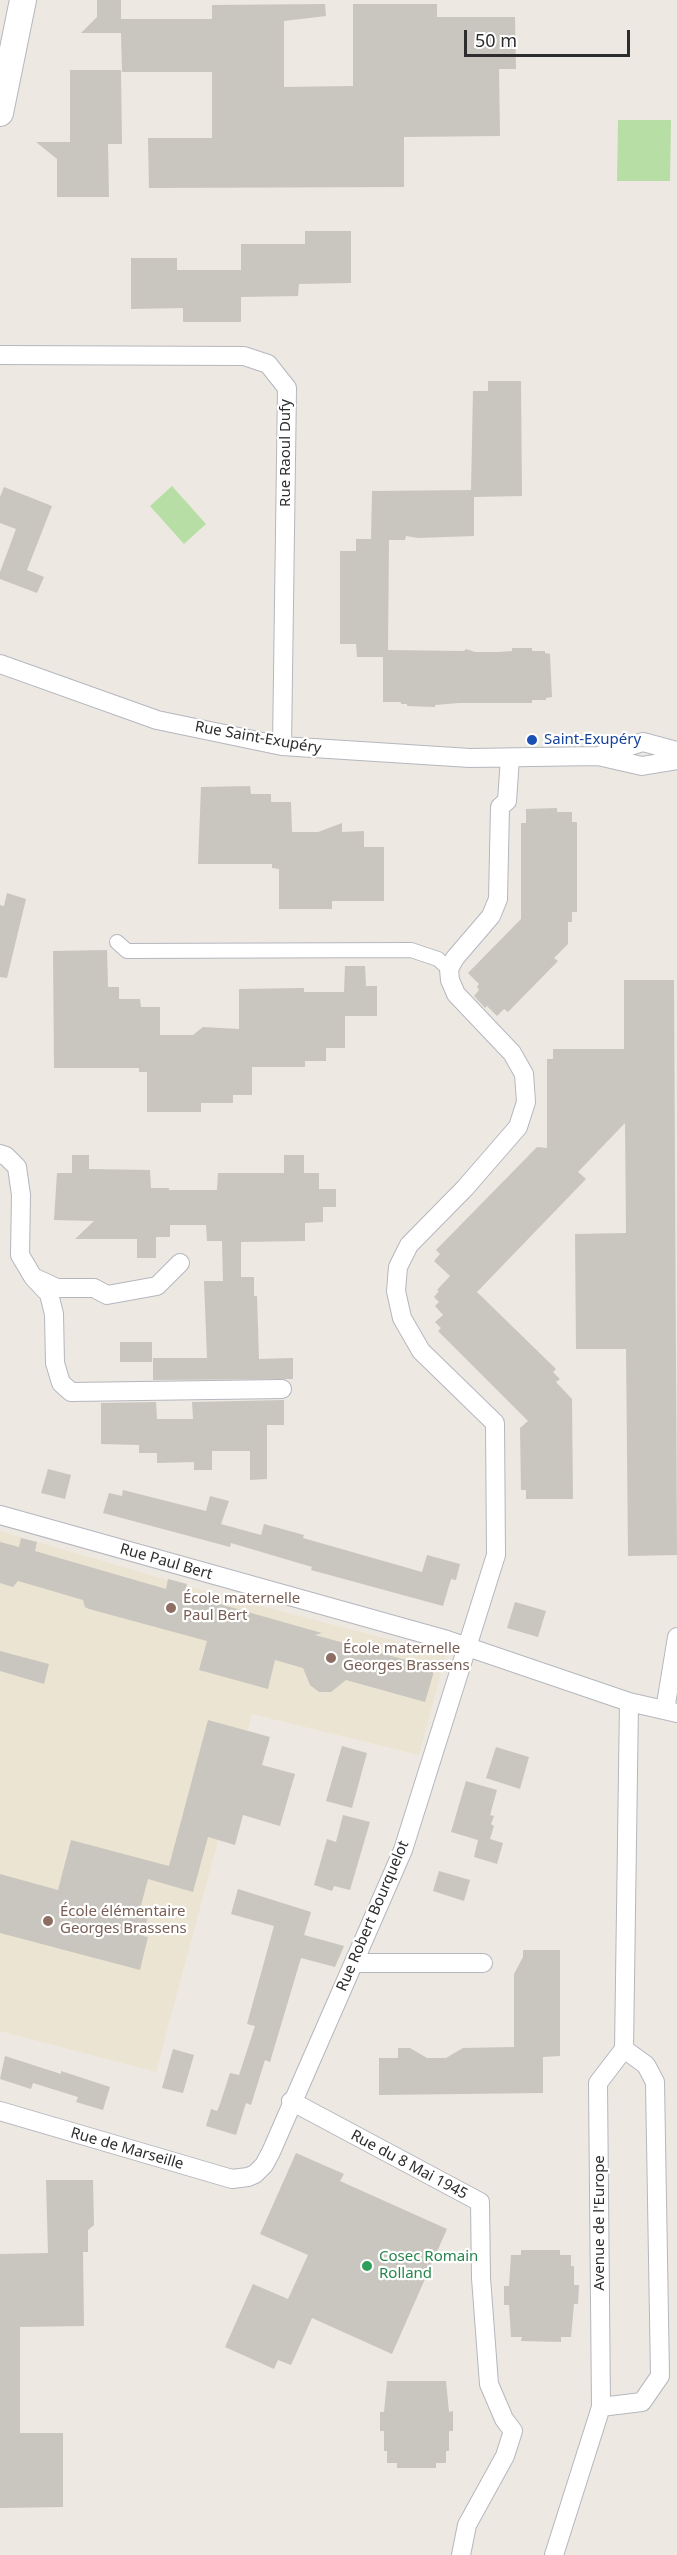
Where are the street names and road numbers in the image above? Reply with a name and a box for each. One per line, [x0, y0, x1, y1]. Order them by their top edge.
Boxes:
street label: Rue Raoul Dufy [277, 399, 295, 507]
street label: Rue Saint-Exupéry [193, 718, 323, 758]
street label: Rue Paul Bert [118, 1540, 214, 1584]
street label: Rue Robert Bourquelot [333, 1838, 413, 1994]
street label: Rue de Marseille [69, 2124, 185, 2174]
street label: Rue du 8 Mai 1945 [347, 2127, 471, 2203]
street label: Avenue de l'Europe [591, 2155, 609, 2291]

